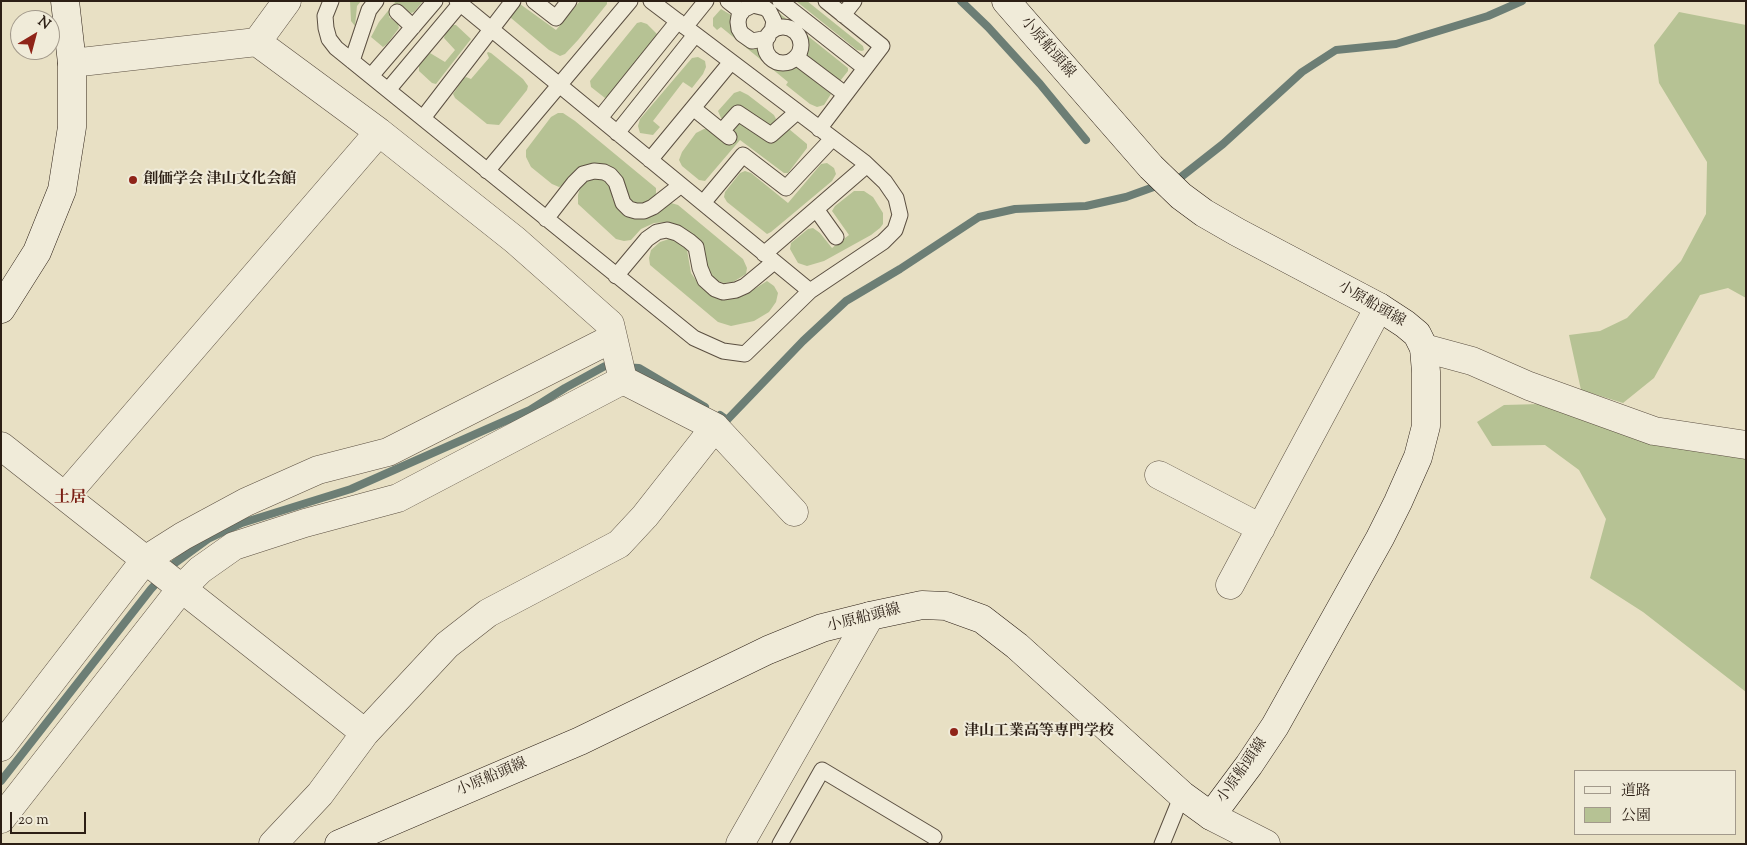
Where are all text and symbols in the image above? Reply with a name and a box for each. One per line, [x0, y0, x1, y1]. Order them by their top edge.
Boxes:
north arrow [10, 10, 60, 60]
text: N [33, 12, 54, 35]
street label: 小原船頭線 [1016, 14, 1078, 82]
place label: 創価学会 津山文化会館 [143, 171, 296, 189]
marker: 創価学会 津山文化会館 [127, 174, 139, 186]
street label: 小原船頭線 [1334, 278, 1408, 332]
district label: 土居 [54, 489, 86, 509]
street label: 小原船頭線 [825, 601, 903, 637]
place label: 津山工業高等専門学校 [964, 723, 1114, 741]
marker: 津山工業高等専門学校 [948, 726, 960, 738]
street label: 小原船頭線 [1214, 735, 1272, 807]
street label: 小原船頭線 [454, 755, 530, 801]
legend [1574, 770, 1737, 835]
text: 道路 [1621, 781, 1651, 802]
scale bar [12, 802, 89, 834]
text: 公園 [1621, 806, 1651, 827]
text: 20 m [18, 810, 49, 831]

